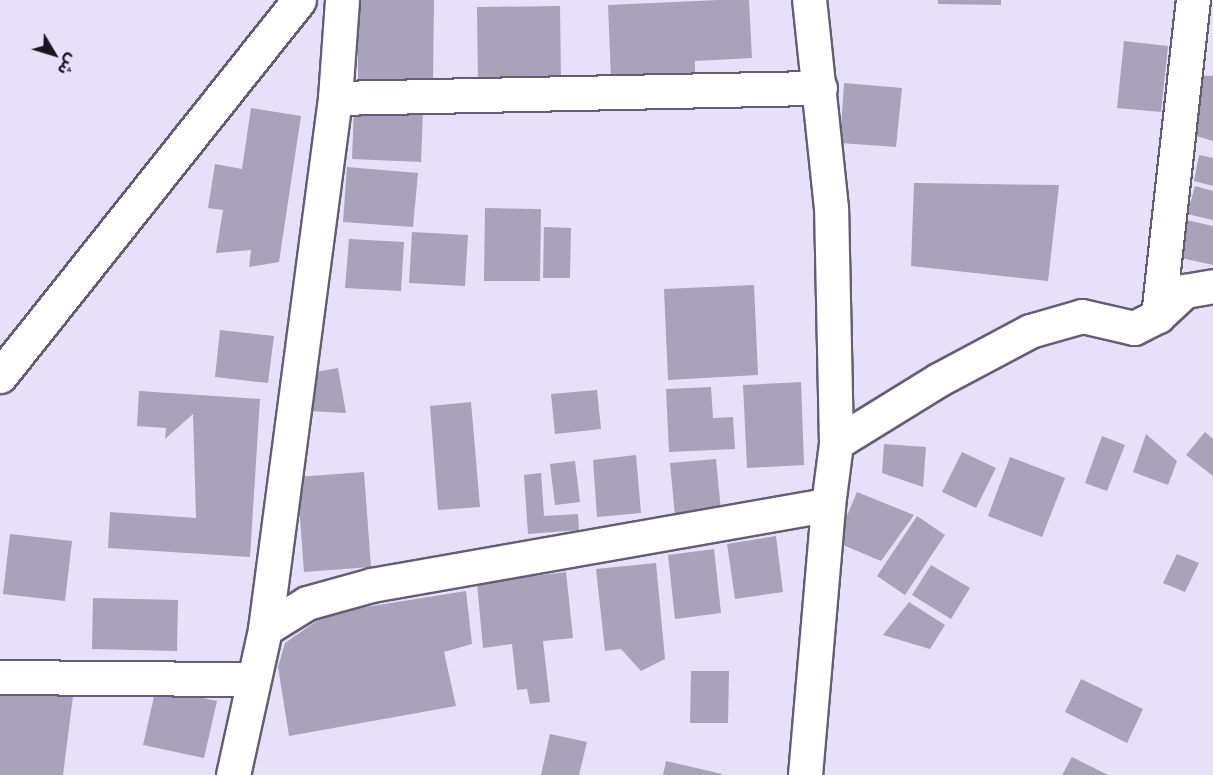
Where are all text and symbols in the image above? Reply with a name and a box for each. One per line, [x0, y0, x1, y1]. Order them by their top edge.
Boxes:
north arrow [24, 24, 84, 84]
text: ش [54, 50, 83, 80]

